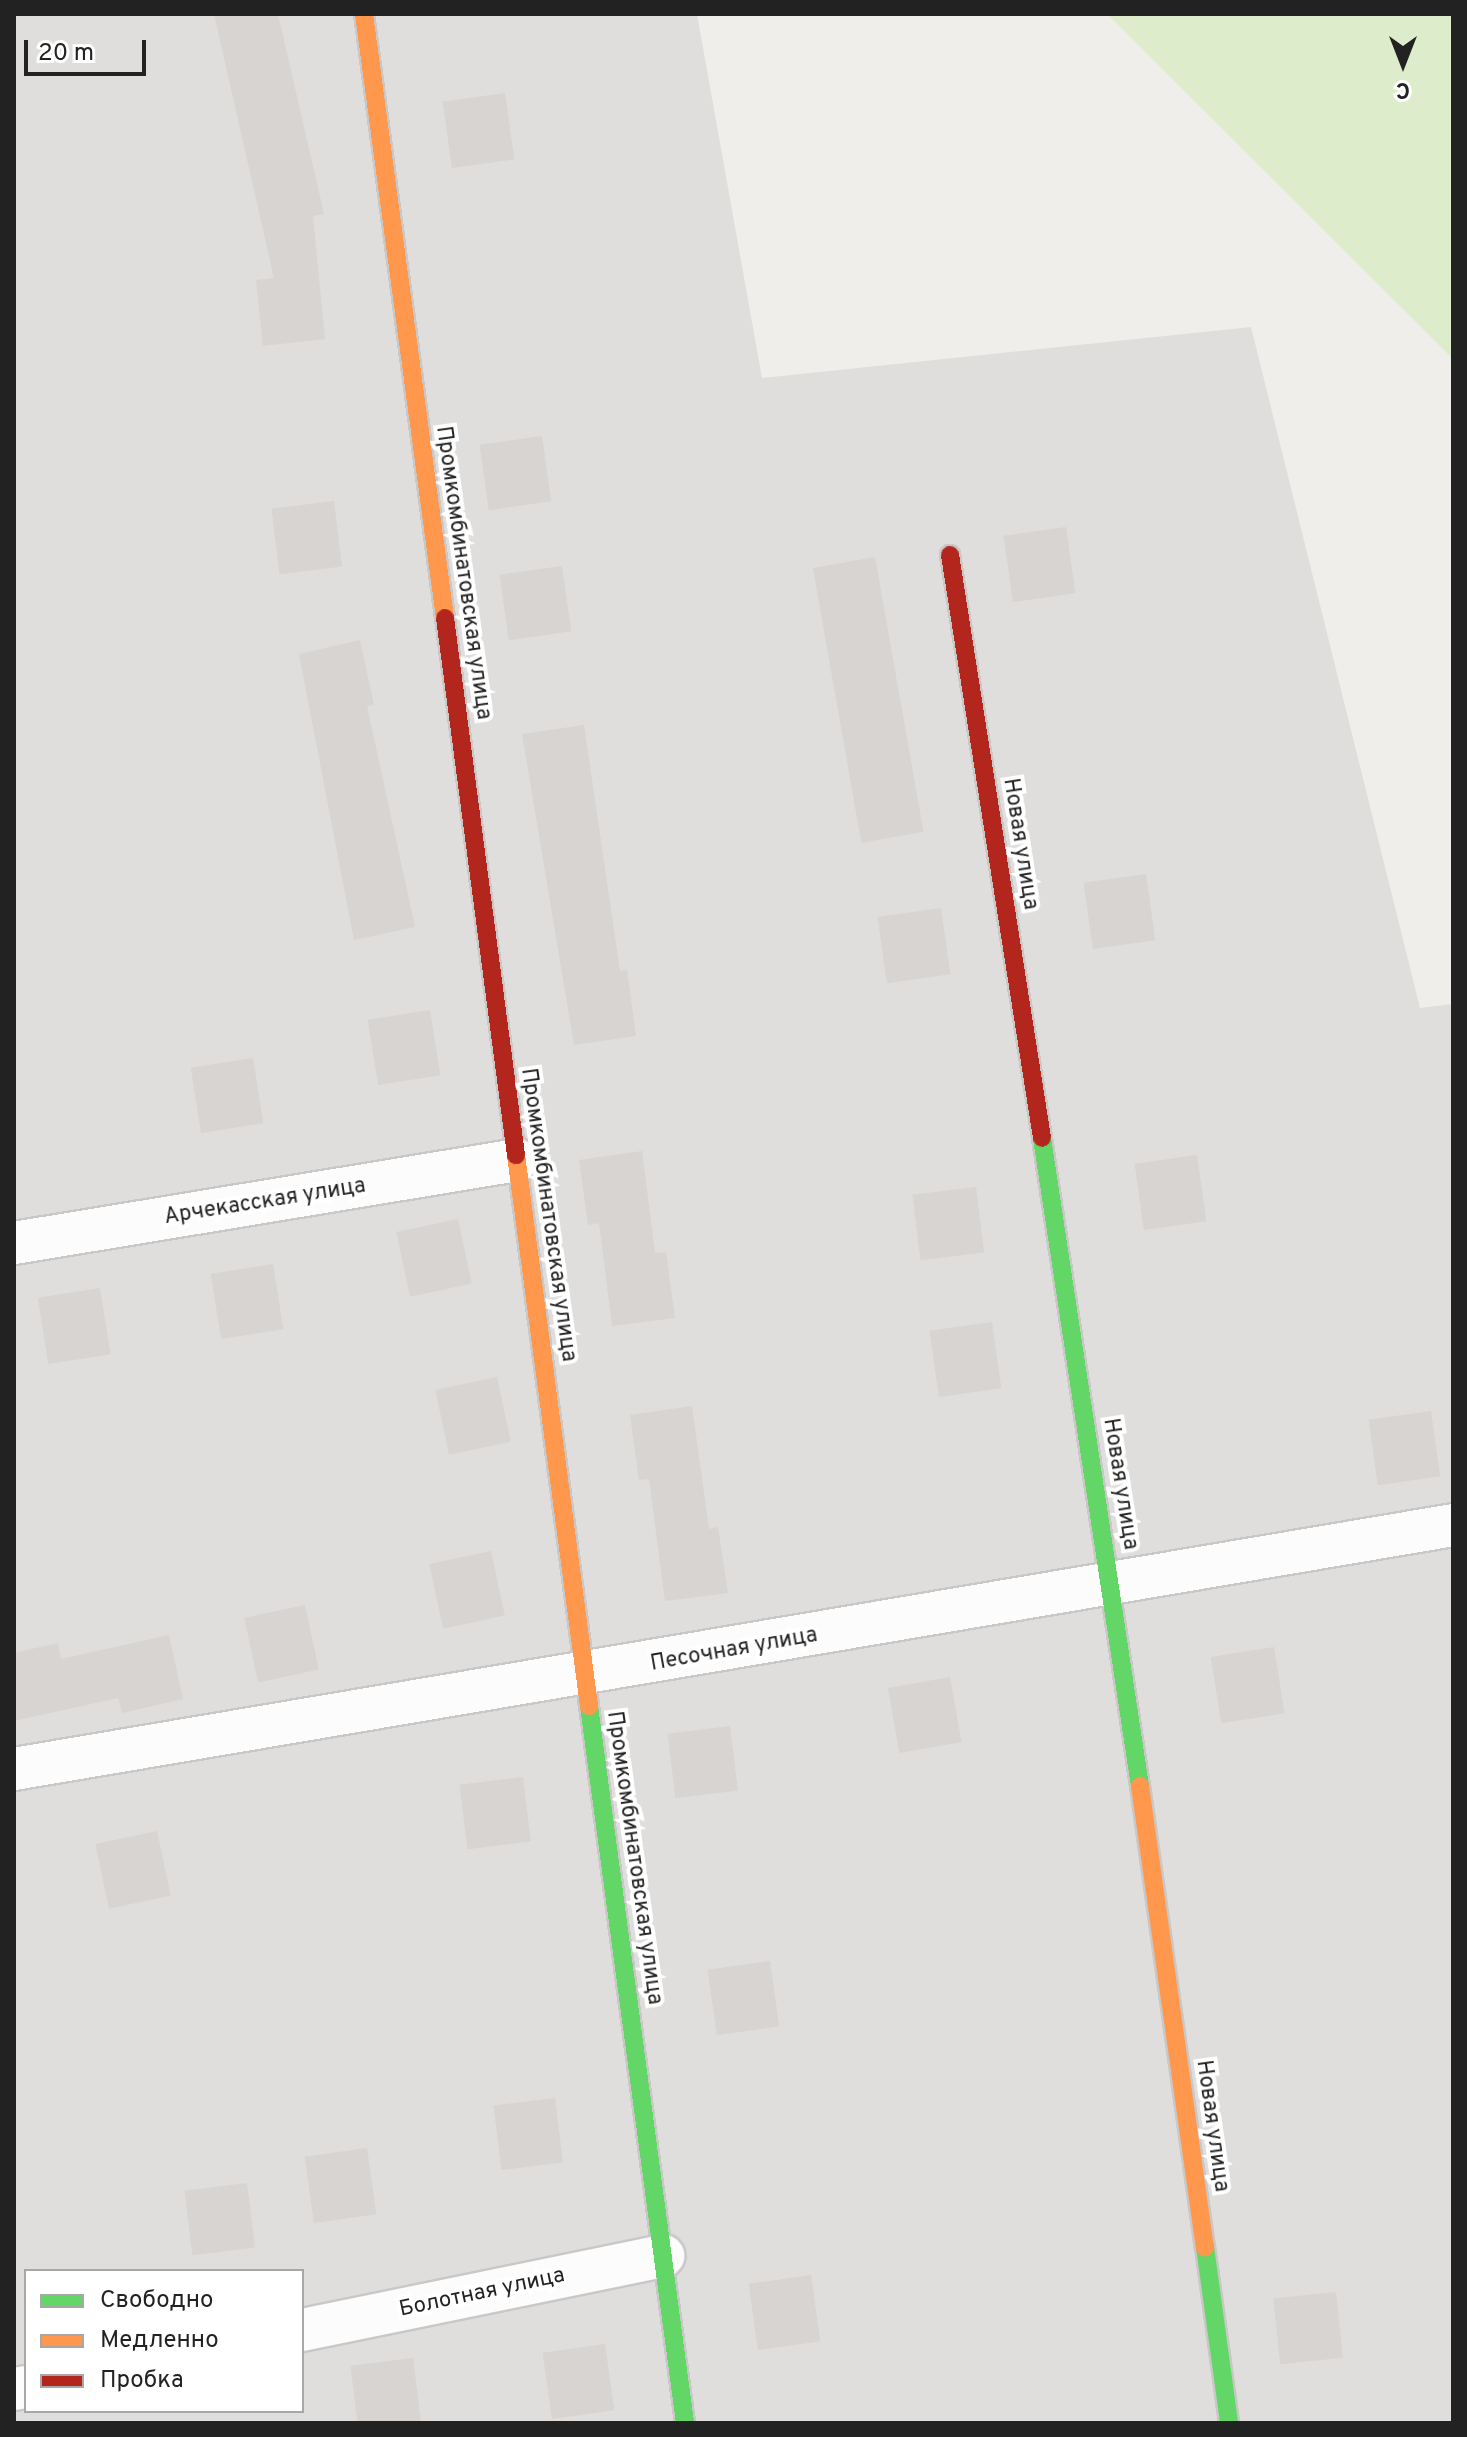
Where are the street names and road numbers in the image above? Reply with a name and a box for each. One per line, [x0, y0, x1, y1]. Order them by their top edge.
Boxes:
street label: Промкомбинатовская улица [429, 425, 497, 721]
street label: Новая улица [997, 776, 1043, 912]
street label: Промкомбинатовская улица [514, 1067, 582, 1363]
street label: Арчекасская улица [162, 1173, 368, 1231]
street label: Новая улица [1097, 1416, 1143, 1552]
street label: Песочная улица [648, 1622, 820, 1678]
street label: Промкомбинатовская улица [600, 1710, 668, 2006]
street label: Новая улица [1190, 2058, 1234, 2194]
street label: Болотная улица [397, 2263, 567, 2323]

